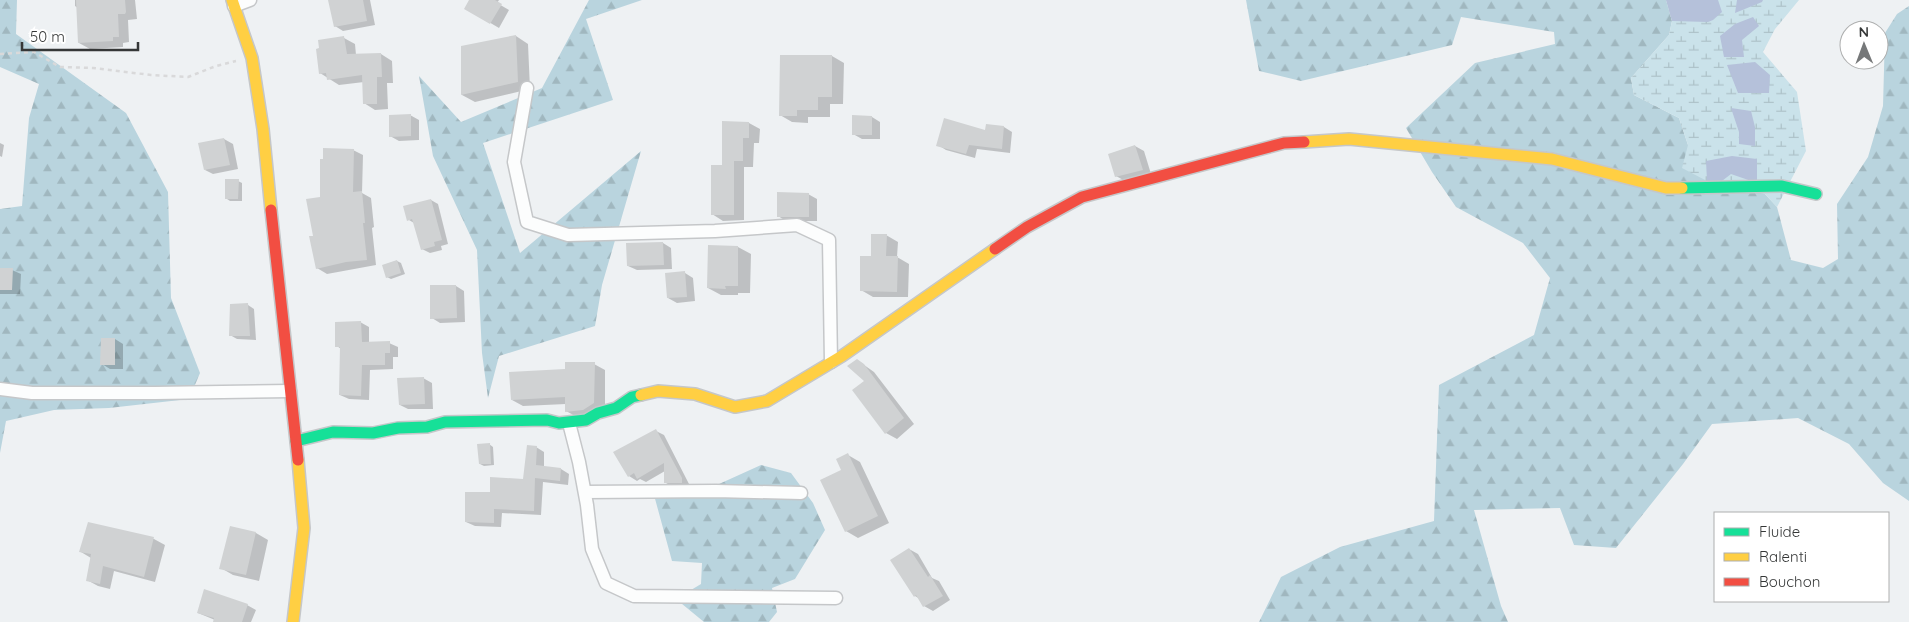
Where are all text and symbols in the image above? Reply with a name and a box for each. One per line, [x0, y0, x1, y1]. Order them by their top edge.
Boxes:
scale bar [22, 20, 139, 52]
north arrow [1839, 20, 1889, 70]
text: N [1858, 23, 1869, 41]
text: 50 m [30, 27, 65, 46]
legend [1714, 512, 1889, 602]
text: Fluide [1759, 522, 1800, 541]
text: Ralenti [1759, 547, 1807, 566]
text: Bouchon [1759, 572, 1820, 591]

